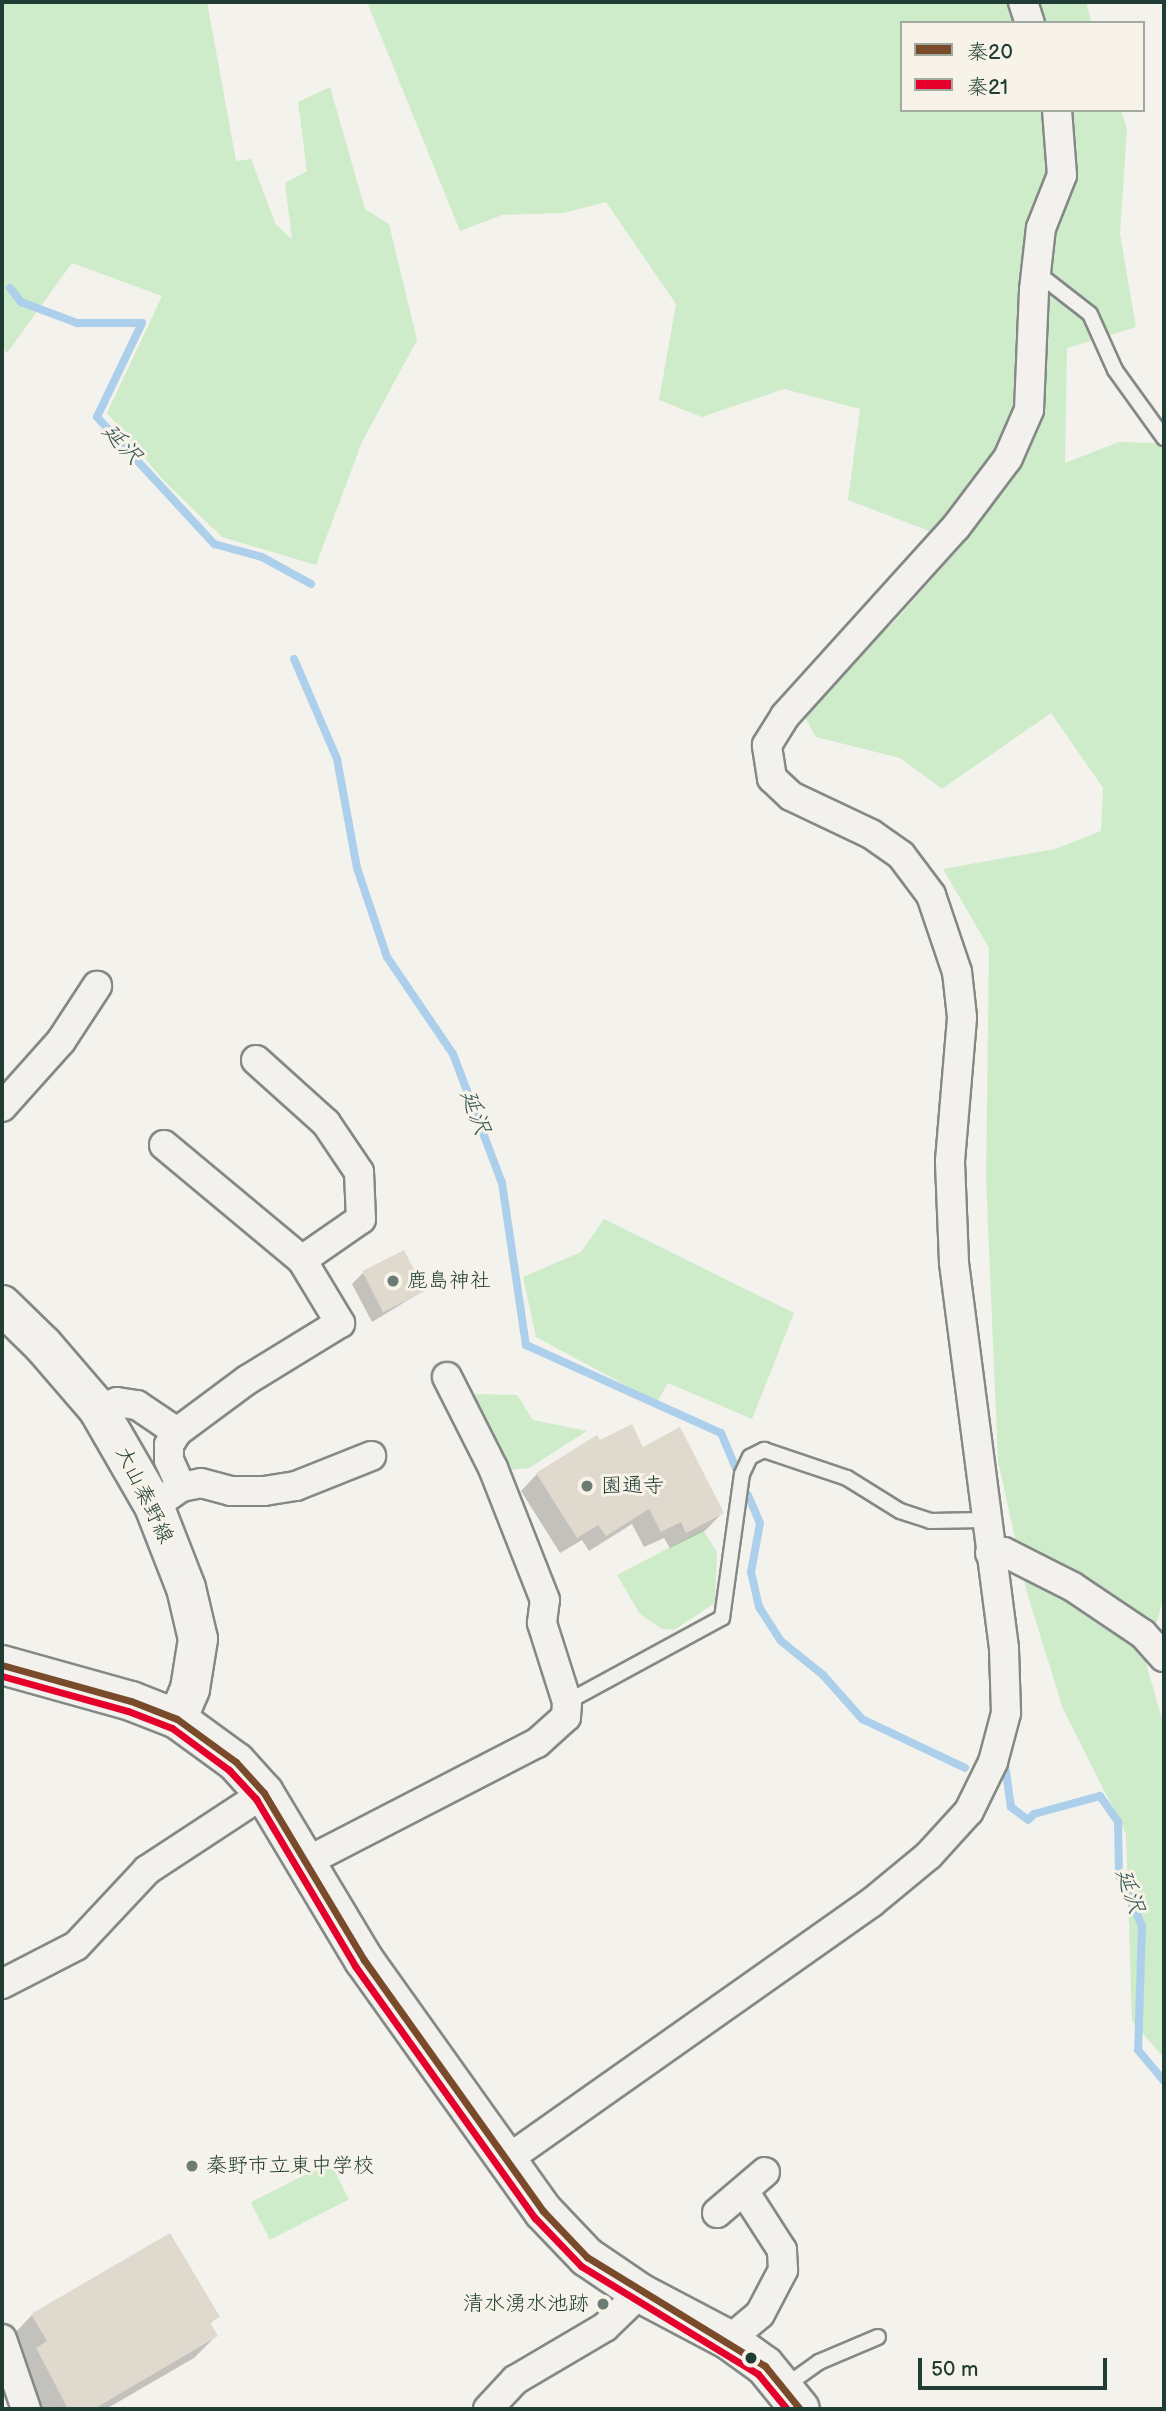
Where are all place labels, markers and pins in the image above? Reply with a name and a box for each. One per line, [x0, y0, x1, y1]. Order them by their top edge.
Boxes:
place label: 鹿島神社 [407, 1268, 491, 1294]
marker: 鹿島神社 [385, 1273, 401, 1289]
place label: 園通寺 [601, 1473, 664, 1499]
marker: 園通寺 [579, 1478, 595, 1494]
place label: 秦野市立東中学校 [206, 2153, 374, 2179]
marker: 秦野市立東中学校 [184, 2158, 200, 2174]
place label: 清水湧水池跡 [463, 2291, 589, 2317]
marker: 清水湧水池跡 [595, 2296, 611, 2312]
unlabelled marker [744, 2351, 758, 2365]

